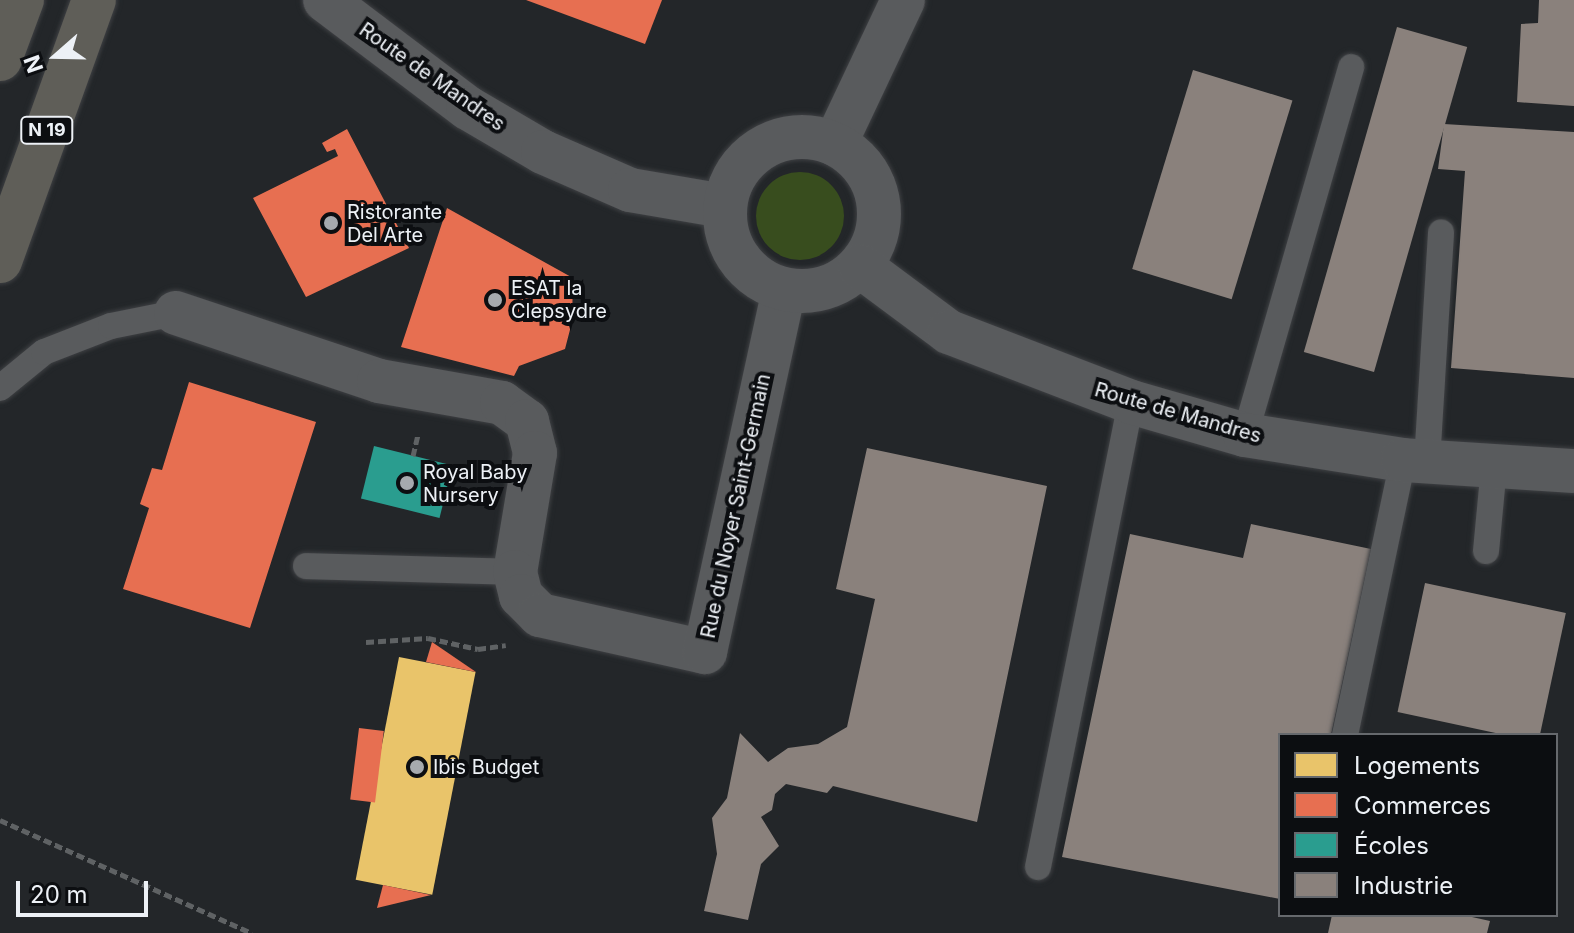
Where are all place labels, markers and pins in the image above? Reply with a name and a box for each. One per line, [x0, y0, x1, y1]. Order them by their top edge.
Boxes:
place label: Ristorante Del Arte [347, 200, 442, 247]
marker: Ristorante Del Arte [322, 214, 340, 232]
place label: ESAT la Clepsydre [511, 276, 607, 323]
marker: ESAT la Clepsydre [486, 291, 504, 309]
place label: Royal Baby Nursery [423, 460, 527, 507]
marker: Royal Baby Nursery [398, 474, 416, 492]
place label: Ibis Budget [433, 755, 539, 779]
marker: Ibis Budget [408, 758, 426, 776]

